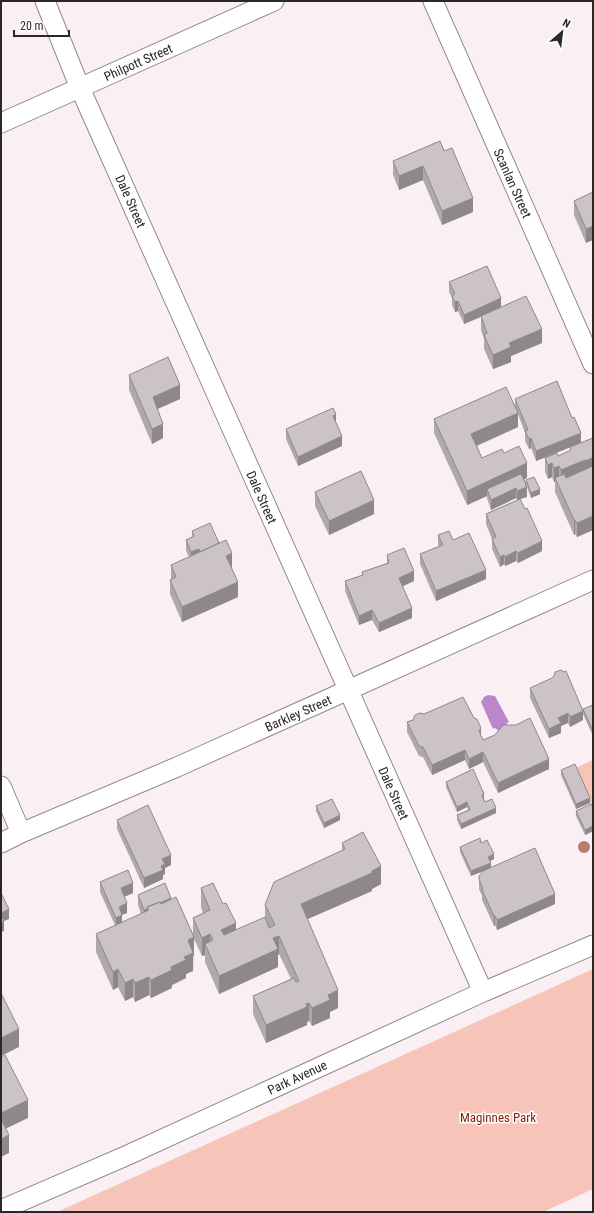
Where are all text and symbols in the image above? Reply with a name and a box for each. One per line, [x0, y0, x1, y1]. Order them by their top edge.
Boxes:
scale bar [14, 12, 69, 38]
north arrow [542, 12, 582, 52]
text: N [560, 16, 573, 31]
text: 20 m [20, 19, 44, 33]
street label: Philpott Street [102, 41, 175, 84]
street label: Scanlan Street [491, 146, 535, 220]
street label: Dale Street [112, 172, 149, 230]
street label: Dale Street [243, 468, 280, 526]
street label: Barkley Street [263, 692, 334, 735]
street label: Dale Street [375, 764, 412, 822]
street label: Park Avenue [265, 1057, 329, 1098]
park label: Maginnes Park [460, 1110, 536, 1125]

